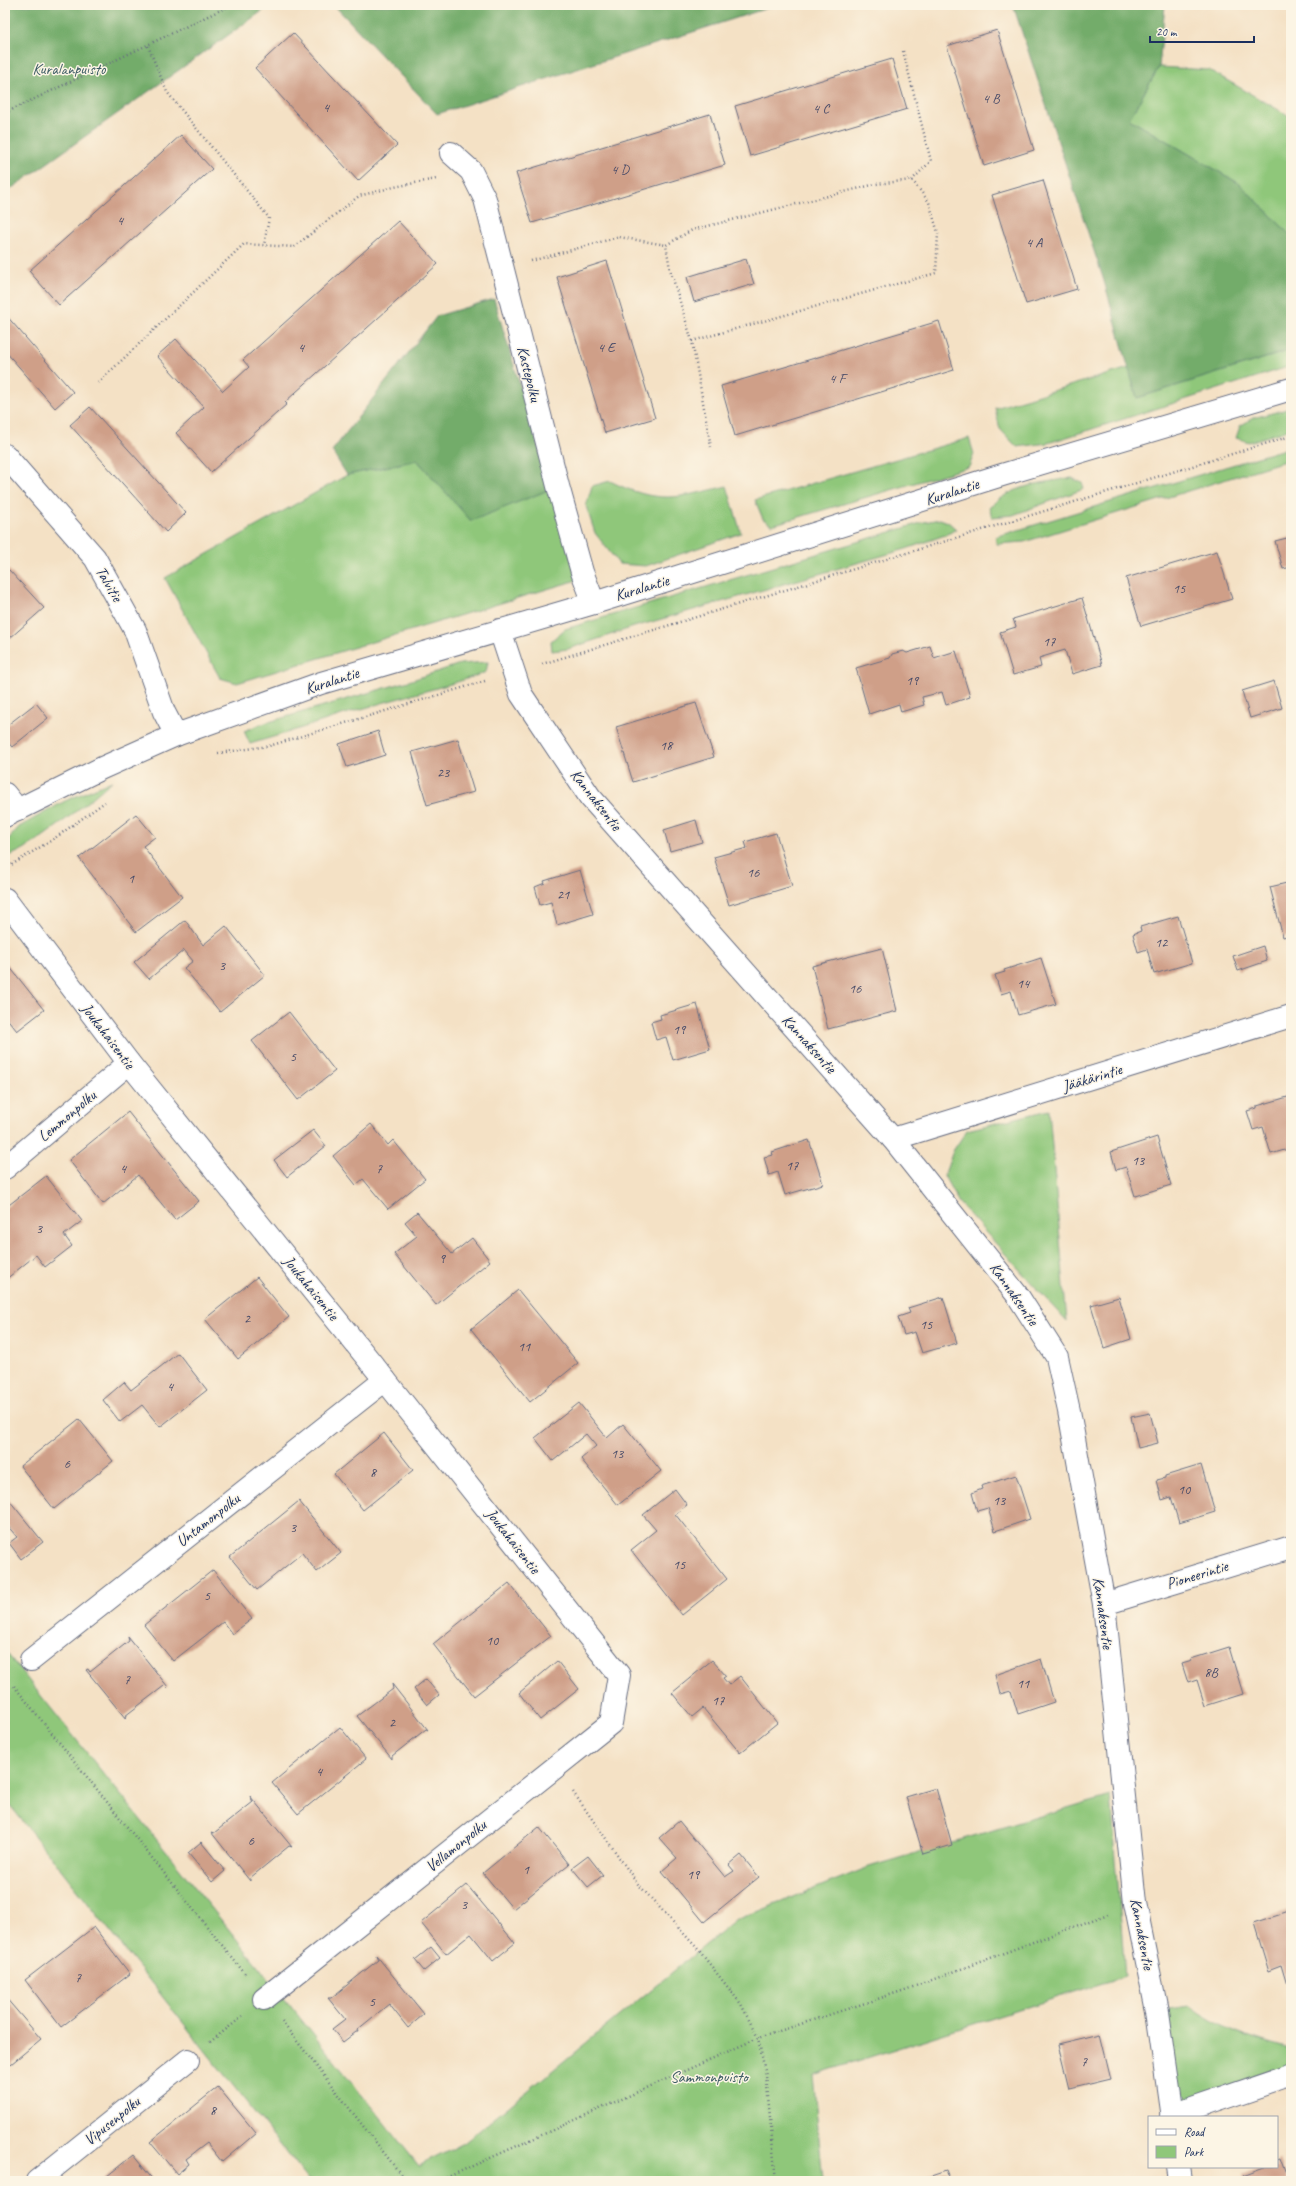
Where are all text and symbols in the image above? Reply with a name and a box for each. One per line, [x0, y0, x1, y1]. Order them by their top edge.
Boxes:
scale bar [1150, 18, 1254, 44]
text: 20 m [1156, 24, 1178, 40]
park label: Kuralanpuisto [33, 59, 107, 79]
house number: 4 B [983, 90, 1001, 107]
house number: 4 [323, 99, 331, 116]
house number: 4 C [813, 100, 831, 117]
house number: 4 D [611, 161, 631, 178]
house number: 4 [117, 212, 125, 229]
house number: 4 A [1026, 234, 1043, 251]
house number: 4 [298, 339, 306, 356]
house number: 4 E [597, 339, 616, 356]
street label: Kastepolku [512, 344, 546, 405]
house number: 4 F [829, 370, 849, 387]
street label: Kuralantie [923, 473, 983, 510]
street label: Talvitie [91, 563, 128, 607]
street label: Kuralantie [613, 570, 673, 606]
house number: 15 [1173, 580, 1186, 597]
house number: 17 [1043, 633, 1056, 650]
street label: Kuralantie [303, 662, 363, 699]
house number: 19 [906, 672, 920, 689]
house number: 18 [660, 737, 674, 754]
house number: 23 [437, 764, 451, 781]
street label: Kannaksentie [566, 765, 627, 836]
house number: 16 [747, 864, 760, 881]
house number: 1 [128, 870, 135, 887]
house number: 21 [557, 886, 570, 903]
house number: 12 [1155, 934, 1169, 951]
house number: 3 [219, 957, 227, 974]
house number: 14 [1017, 975, 1031, 992]
house number: 16 [849, 980, 862, 997]
street label: Joukahaisentie [76, 998, 140, 1074]
street label: Kannaksentie [777, 1010, 842, 1079]
house number: 19 [673, 1021, 687, 1038]
house number: 5 [290, 1048, 297, 1065]
street label: Jääkärintie [1059, 1059, 1126, 1097]
street label: Lemmonpolku [34, 1085, 101, 1146]
house number: 13 [1132, 1152, 1146, 1169]
house number: 17 [786, 1157, 799, 1174]
house number: 4 [120, 1160, 128, 1177]
house number: 7 [376, 1160, 383, 1177]
house number: 3 [36, 1220, 44, 1237]
house number: 9 [439, 1250, 447, 1267]
street label: Joukahaisentie [278, 1251, 344, 1326]
street label: Kannaksentie [985, 1259, 1044, 1331]
house number: 2 [244, 1310, 252, 1327]
house number: 15 [920, 1316, 933, 1333]
house number: 11 [518, 1338, 531, 1355]
house number: 4 [167, 1378, 175, 1395]
house number: 13 [611, 1445, 625, 1462]
house number: 6 [64, 1455, 71, 1472]
house number: 8 [370, 1464, 378, 1481]
house number: 10 [1178, 1481, 1192, 1498]
street label: Untamonpolku [172, 1488, 245, 1551]
house number: 13 [993, 1492, 1007, 1509]
street label: Joukahaisentie [481, 1504, 546, 1579]
house number: 3 [290, 1519, 298, 1536]
house number: 15 [673, 1556, 686, 1573]
street label: Pioneerintie [1164, 1556, 1232, 1594]
street label: Kannaksentie [1088, 1576, 1118, 1652]
house number: 5 [204, 1587, 211, 1604]
house number: 10 [486, 1632, 500, 1649]
house number: 8B [1204, 1664, 1220, 1681]
house number: 7 [124, 1671, 131, 1688]
house number: 11 [1017, 1675, 1030, 1692]
house number: 17 [712, 1692, 725, 1709]
house number: 2 [389, 1714, 397, 1731]
house number: 4 [316, 1763, 324, 1780]
street label: Vellamonpolku [422, 1815, 491, 1877]
house number: 6 [248, 1832, 255, 1849]
house number: 1 [523, 1861, 530, 1878]
house number: 19 [687, 1866, 701, 1883]
house number: 3 [461, 1896, 469, 1913]
street label: Kannaksentie [1125, 1897, 1159, 1973]
house number: 7 [75, 1969, 82, 1986]
house number: 5 [369, 1993, 376, 2010]
house number: 7 [1081, 2053, 1088, 2070]
park label: Sammonpuisto [670, 2067, 750, 2087]
street label: Vipusenpolku [80, 2092, 145, 2150]
house number: 8 [210, 2102, 218, 2119]
legend [1148, 2116, 1278, 2168]
text: Road [1184, 2124, 1206, 2140]
text: Park [1184, 2144, 1205, 2160]

